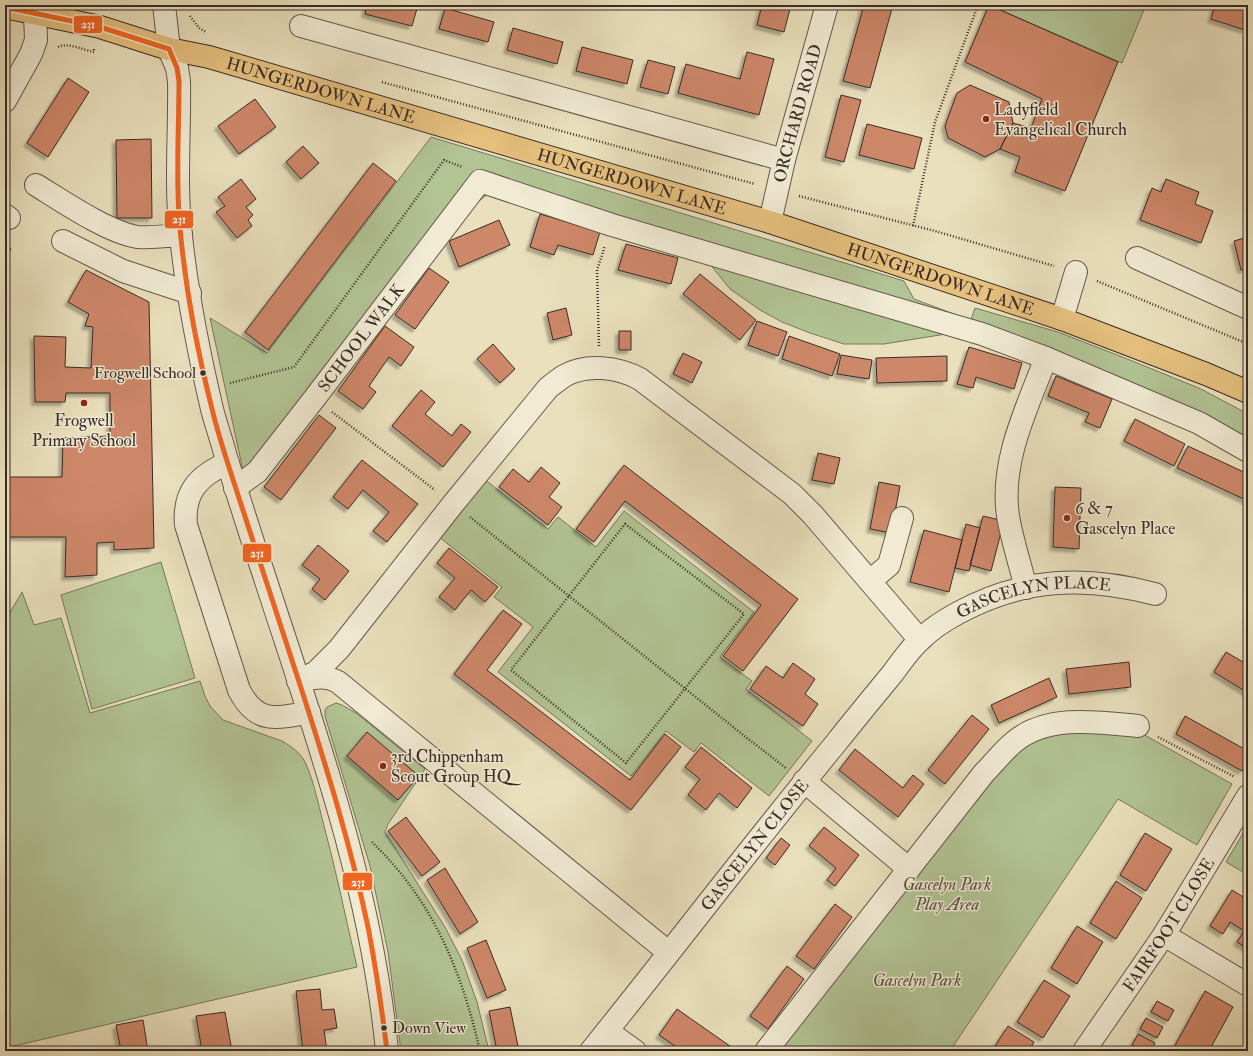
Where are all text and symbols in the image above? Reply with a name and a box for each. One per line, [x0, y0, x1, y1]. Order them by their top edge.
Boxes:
line badge: 231 [73, 15, 103, 34]
text: 231 [81, 18, 95, 31]
street label: ORCHARD ROAD [769, 42, 826, 185]
street label: HUNGERDOWN LANE [224, 52, 418, 128]
place label: Ladyfield Evangelical Church [994, 99, 1127, 140]
marker: Ladyfield Evangelical Church [981, 114, 991, 124]
street label: HUNGERDOWN LANE [535, 144, 729, 219]
line badge: 231 [164, 210, 194, 229]
text: 231 [172, 213, 186, 226]
street label: HUNGERDOWN LANE [844, 238, 1037, 320]
street label: SCHOOL WALK [313, 278, 409, 396]
place label: Frogwell School [94, 363, 196, 383]
marker: Frogwell School [198, 368, 208, 378]
marker: Frogwell Primary School [79, 398, 89, 408]
place label: Frogwell Primary School [32, 410, 137, 452]
place label: 6 & 7 Gascelyn Place [1075, 498, 1175, 540]
marker: 6 & 7 Gascelyn Place [1062, 513, 1072, 523]
line badge: 231 [242, 543, 272, 563]
text: 231 [250, 547, 264, 560]
street label: GASCELYN PLACE [952, 572, 1112, 623]
place label: 3rd Chippenham Scout Group HQ [391, 746, 522, 788]
marker: 3rd Chippenham Scout Group HQ [378, 761, 388, 771]
street label: GASCELYN CLOSE [696, 775, 813, 915]
street label: FAIRFOOT CLOSE [1118, 854, 1219, 996]
line badge: 231 [342, 872, 373, 891]
park label: Gascelyn Park Play Area [903, 874, 991, 915]
text: 231 [351, 876, 365, 889]
park label: Gascelyn Park [873, 970, 961, 991]
place label: Down View [392, 1018, 467, 1038]
marker: Down View [379, 1023, 389, 1033]

